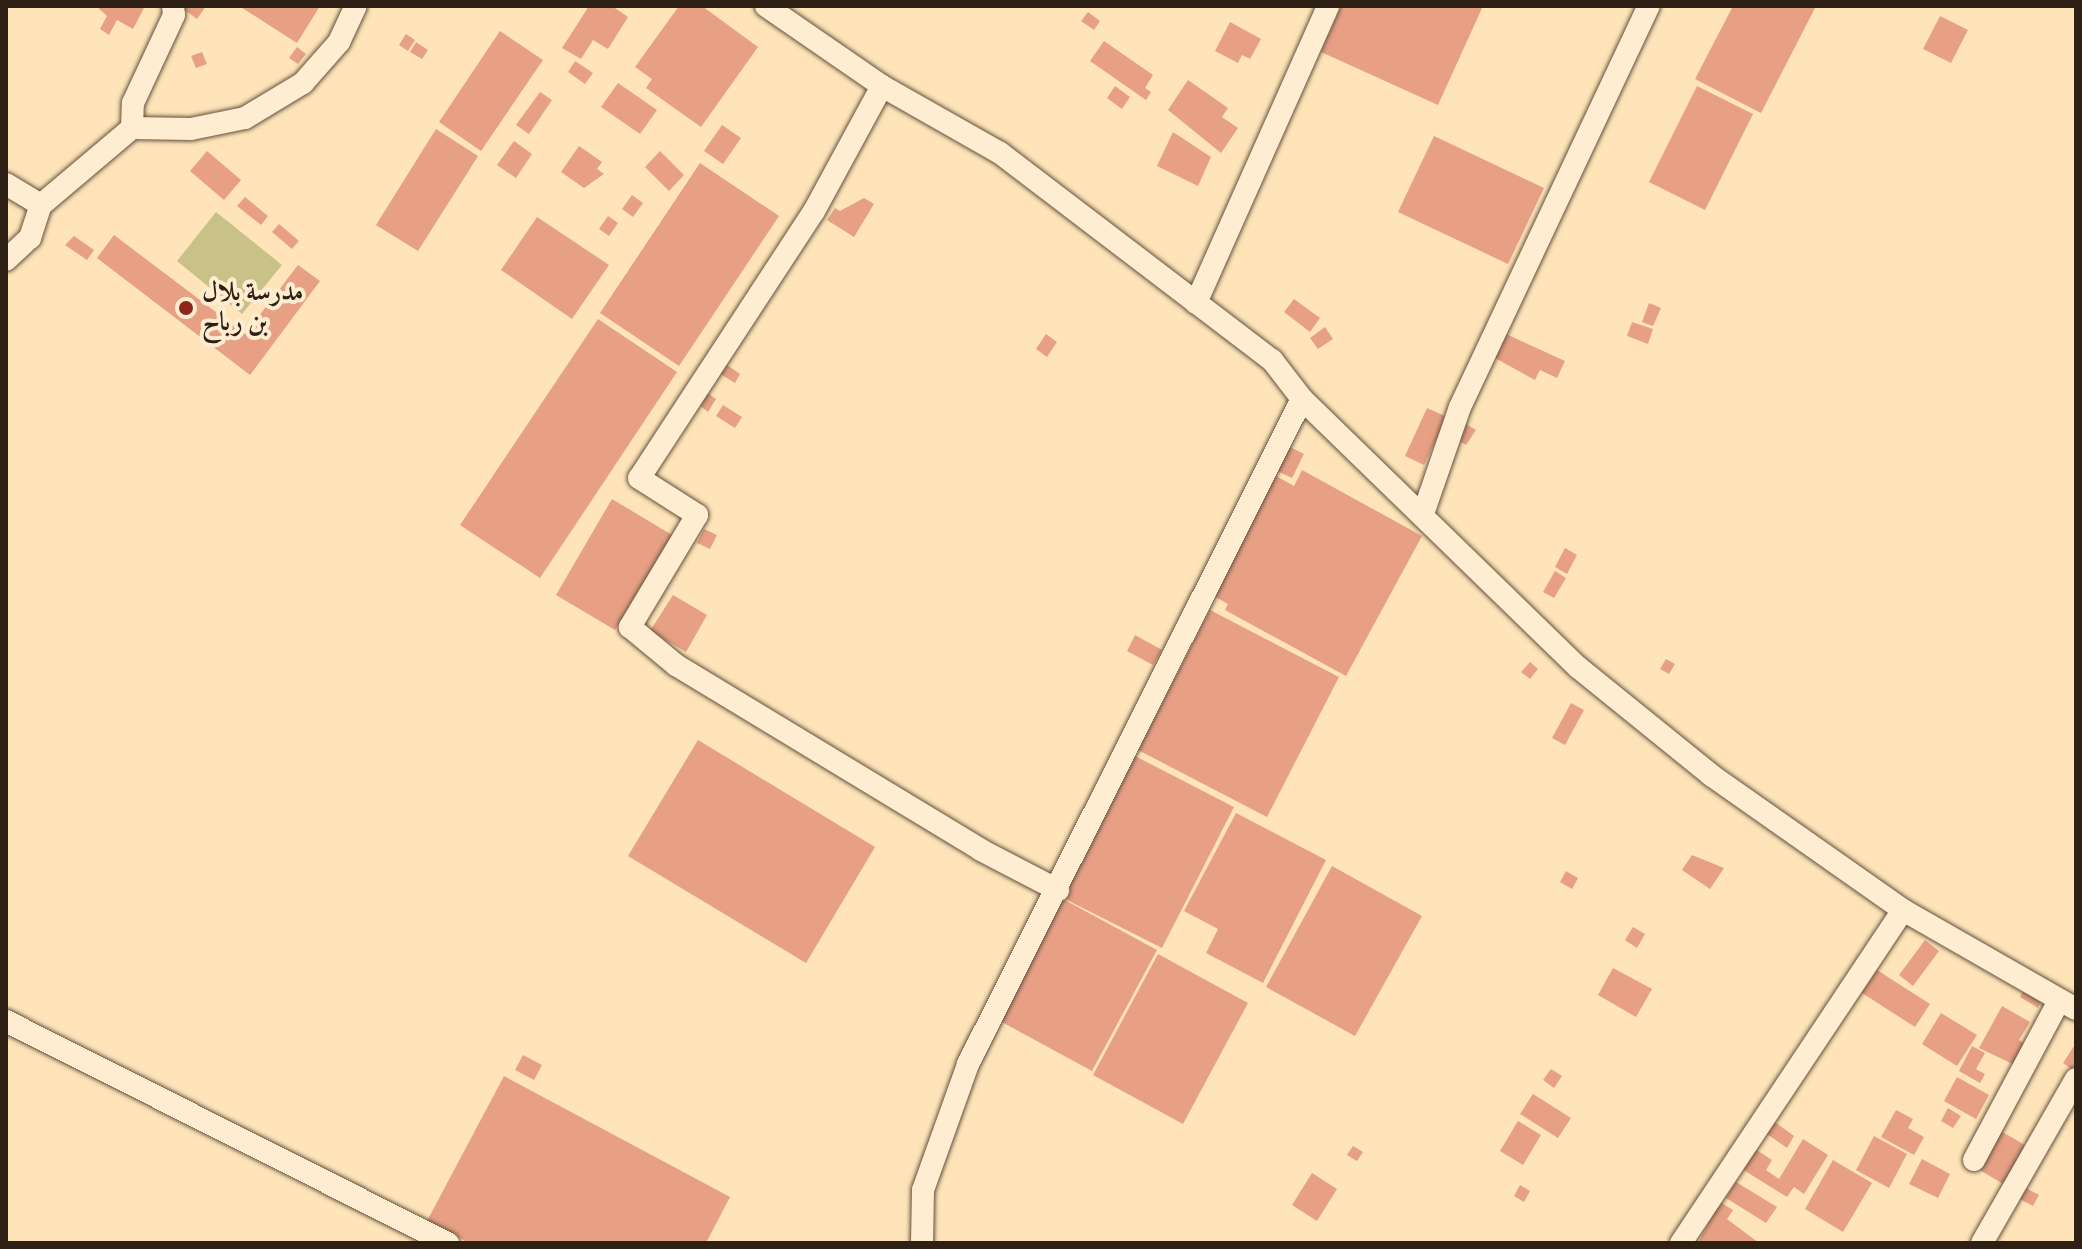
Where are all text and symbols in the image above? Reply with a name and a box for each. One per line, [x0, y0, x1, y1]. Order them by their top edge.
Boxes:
place label: مدرسة بلال بن رباح [202, 277, 303, 338]
marker: مدرسة بلال بن رباح [177, 299, 195, 317]

